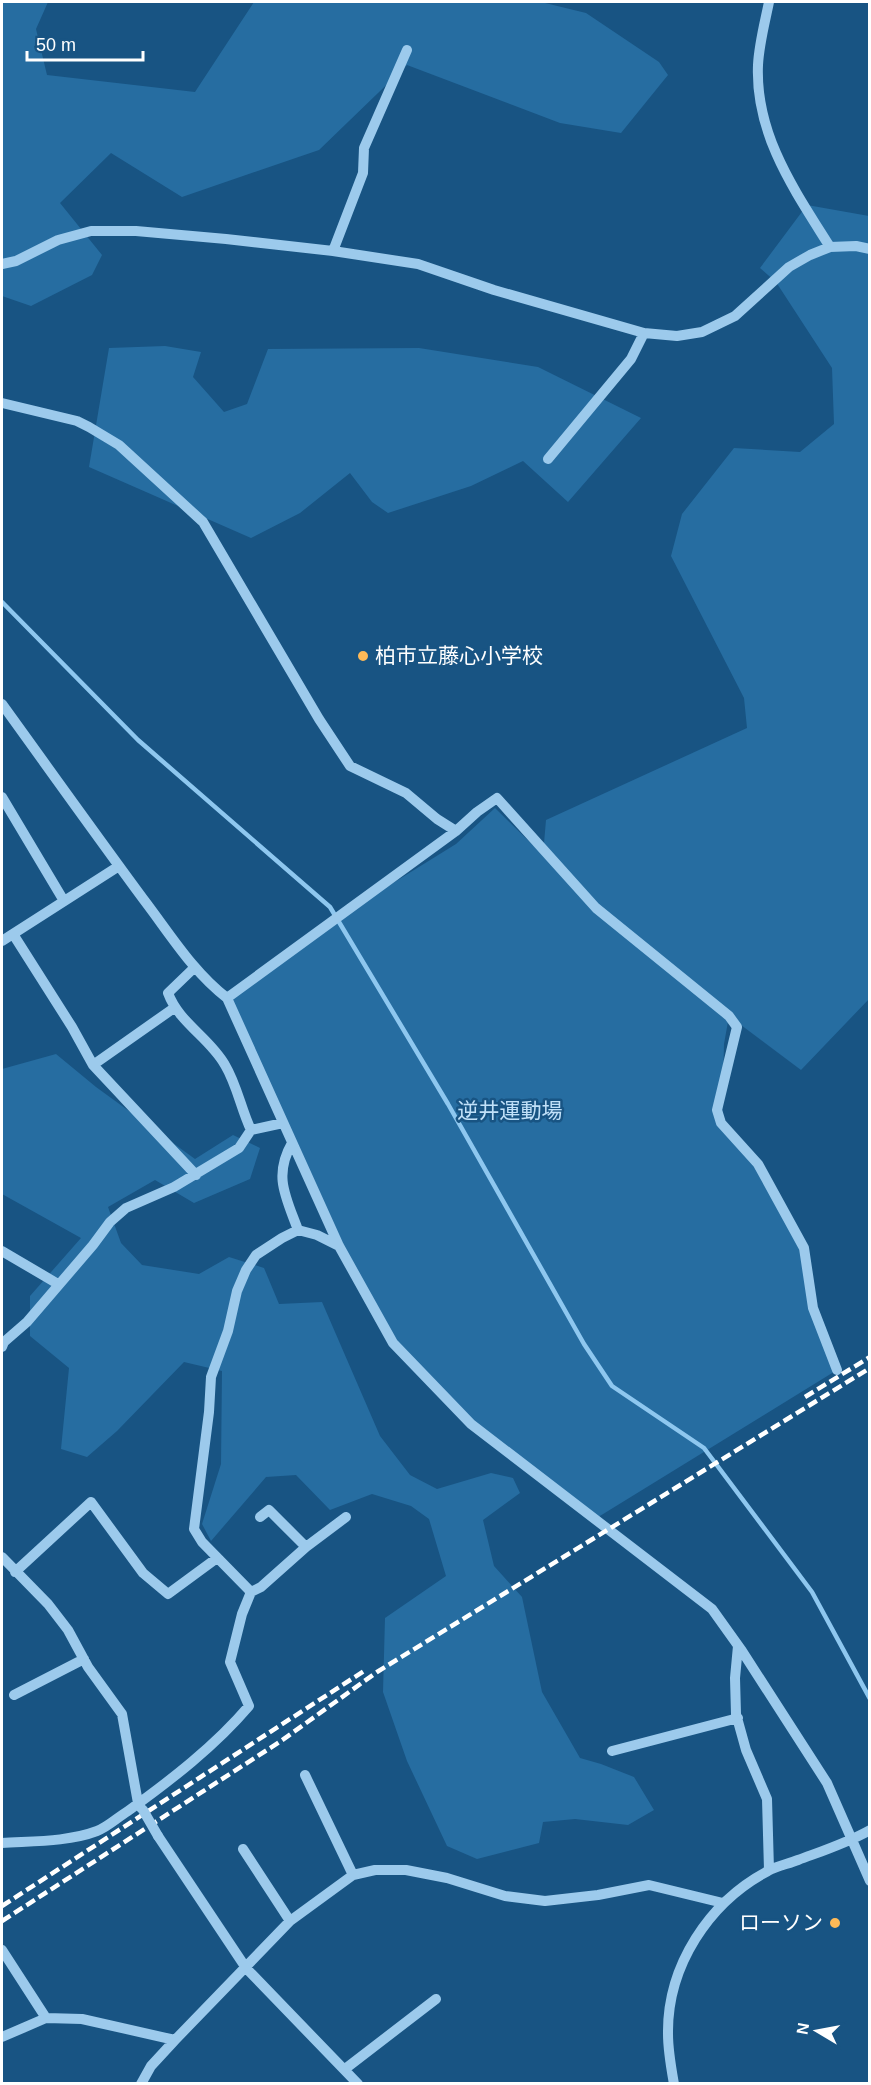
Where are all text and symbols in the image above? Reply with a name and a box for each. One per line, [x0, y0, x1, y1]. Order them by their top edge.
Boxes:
scale bar [27, 24, 142, 62]
text: 50 m [36, 35, 76, 55]
place label: 柏市立藤心小学校 [375, 644, 543, 667]
marker: 柏市立藤心小学校 [356, 649, 370, 663]
park label: 逆井運動場 [458, 1099, 563, 1122]
place label: ローソン [739, 1911, 823, 1934]
marker: ローソン [828, 1916, 842, 1930]
north arrow [787, 2001, 847, 2061]
text: N [793, 2021, 812, 2036]

